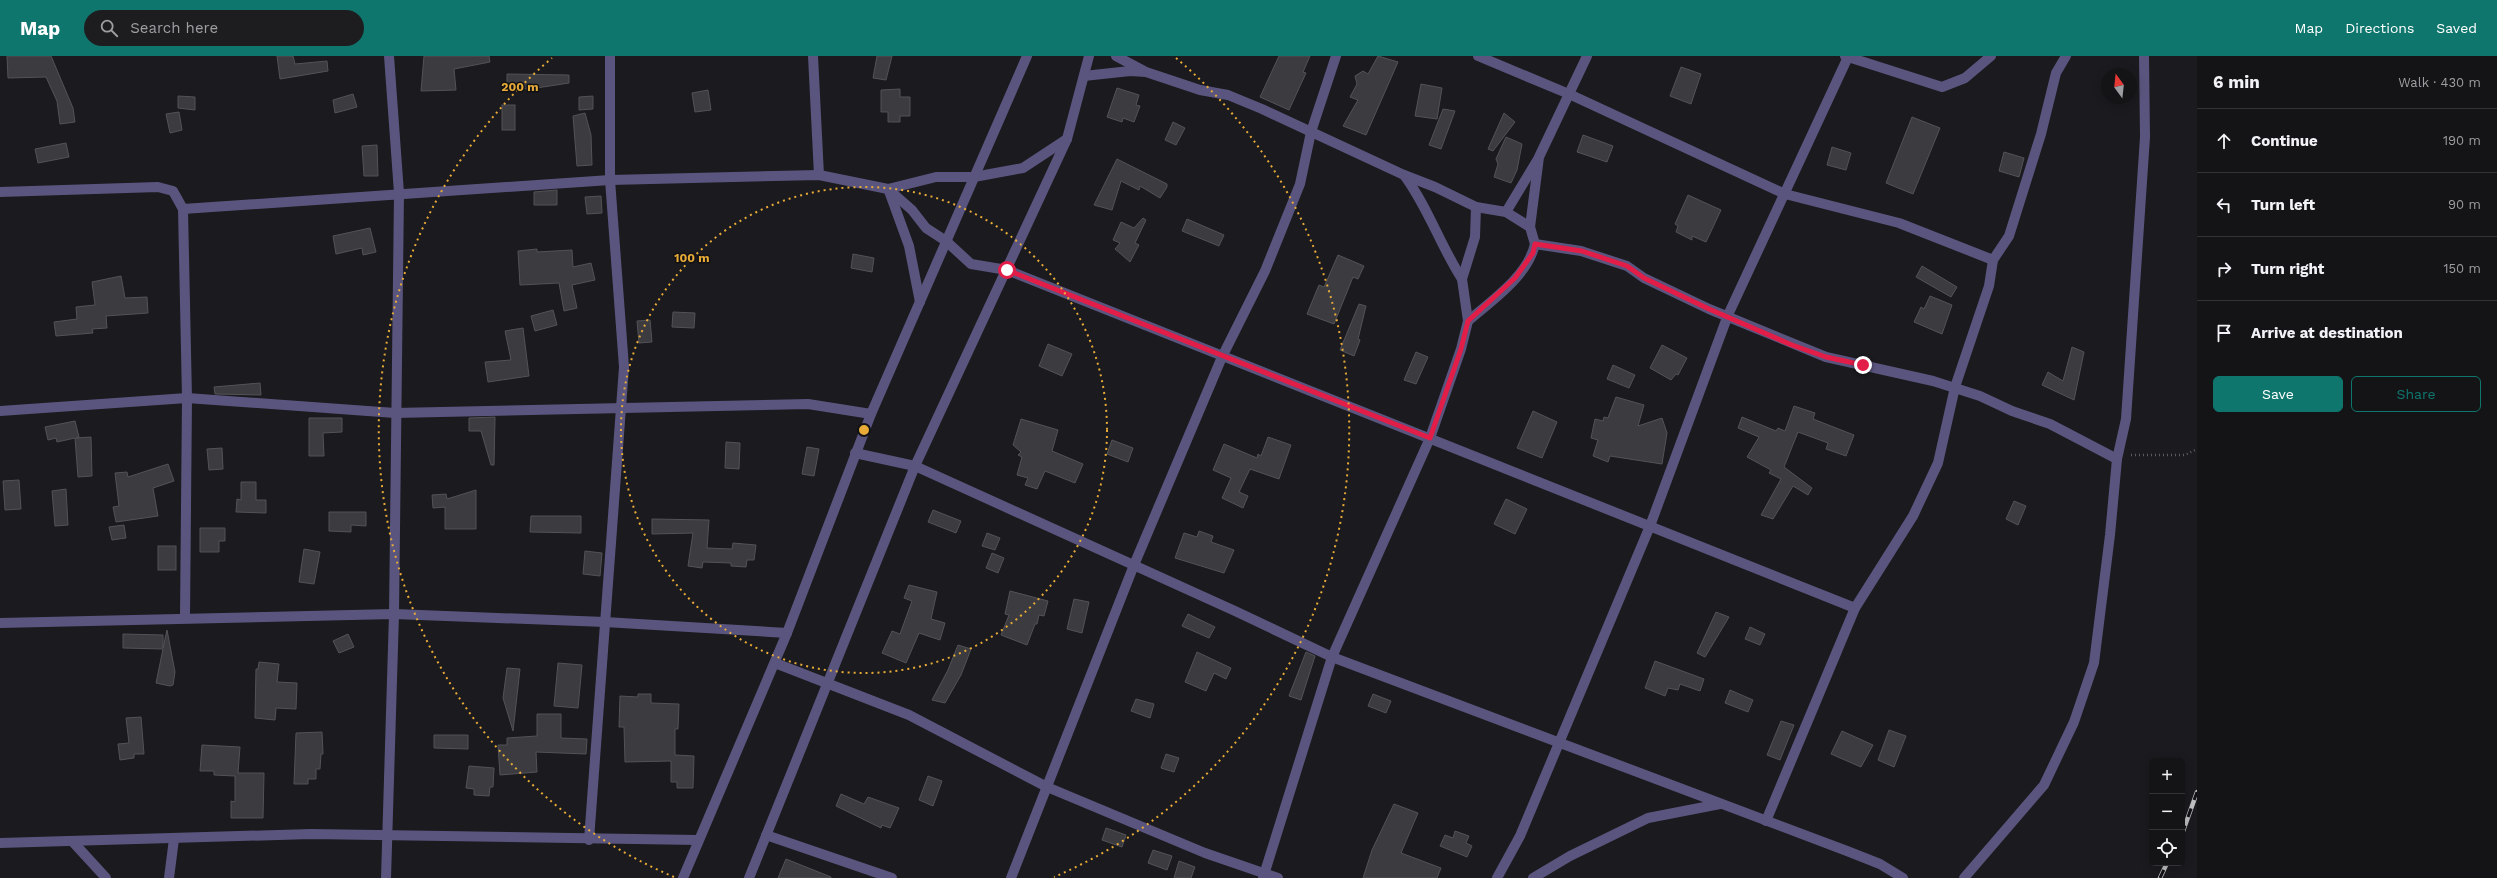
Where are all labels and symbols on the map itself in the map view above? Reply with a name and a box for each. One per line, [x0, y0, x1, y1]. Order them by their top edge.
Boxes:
north arrow [2101, 68, 2137, 104]
text: 200 m [501, 80, 539, 94]
text: 100 m [674, 251, 710, 265]
route start [998, 261, 1016, 279]
route end [1854, 356, 1872, 374]
centre of rings [857, 423, 871, 437]

